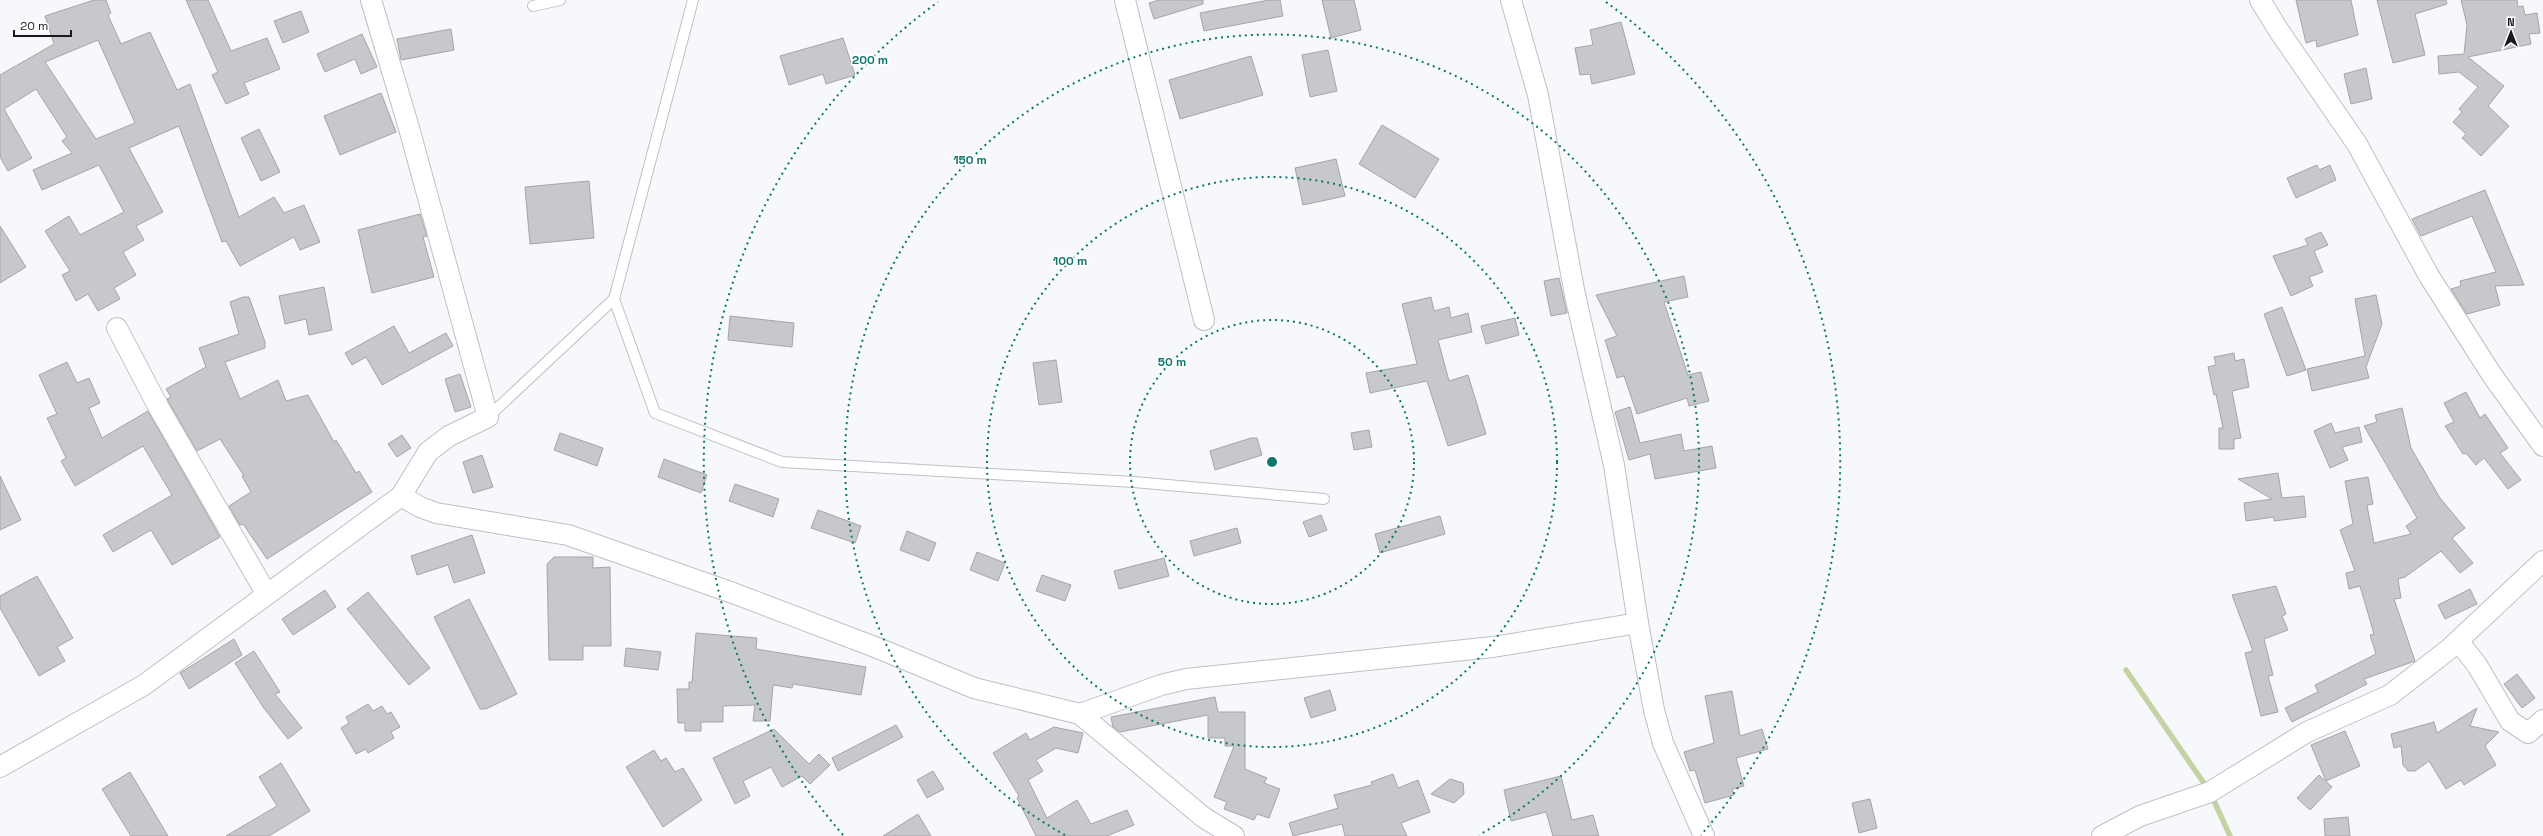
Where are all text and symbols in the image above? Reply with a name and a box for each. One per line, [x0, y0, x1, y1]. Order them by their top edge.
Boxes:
scale bar [14, 12, 71, 38]
north arrow [2491, 12, 2531, 52]
text: N [2507, 15, 2515, 29]
text: 20 m [20, 18, 48, 34]
text: 200 m [852, 52, 888, 68]
text: 150 m [953, 152, 987, 168]
text: 100 m [1053, 253, 1087, 269]
text: 50 m [1158, 354, 1186, 370]
centre of rings [1265, 455, 1279, 469]

